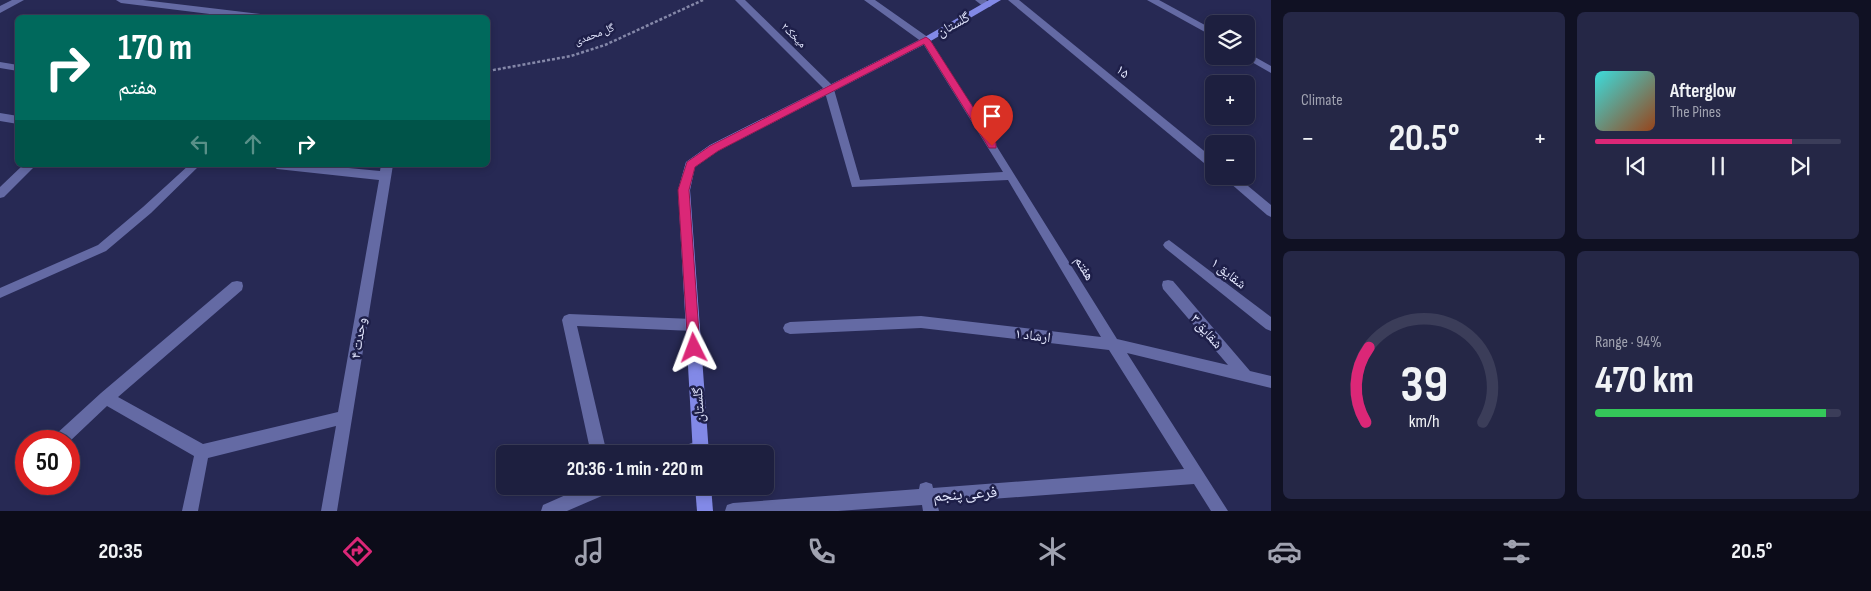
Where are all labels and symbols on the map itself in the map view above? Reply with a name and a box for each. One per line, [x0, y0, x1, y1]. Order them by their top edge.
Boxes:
street label: گلستان [934, 8, 973, 40]
street label: میخک۲ [779, 20, 809, 50]
street label: گل محمدی [572, 21, 616, 48]
street label: ۱۵ [1112, 61, 1133, 82]
pin [971, 95, 1013, 146]
street label: هفتم [1070, 253, 1098, 284]
street label: شقایق ۱ [1207, 254, 1250, 293]
street label: شقایق ۳ [1186, 310, 1226, 353]
street label: وحدت ۴ [347, 316, 370, 360]
position arrow [667, 321, 719, 373]
street label: ارشاد ۱ [1014, 325, 1052, 346]
street label: گلستان [689, 387, 708, 423]
speed limit sign: 50 [15, 430, 80, 495]
street label: فرعی پنجم [932, 483, 998, 506]

